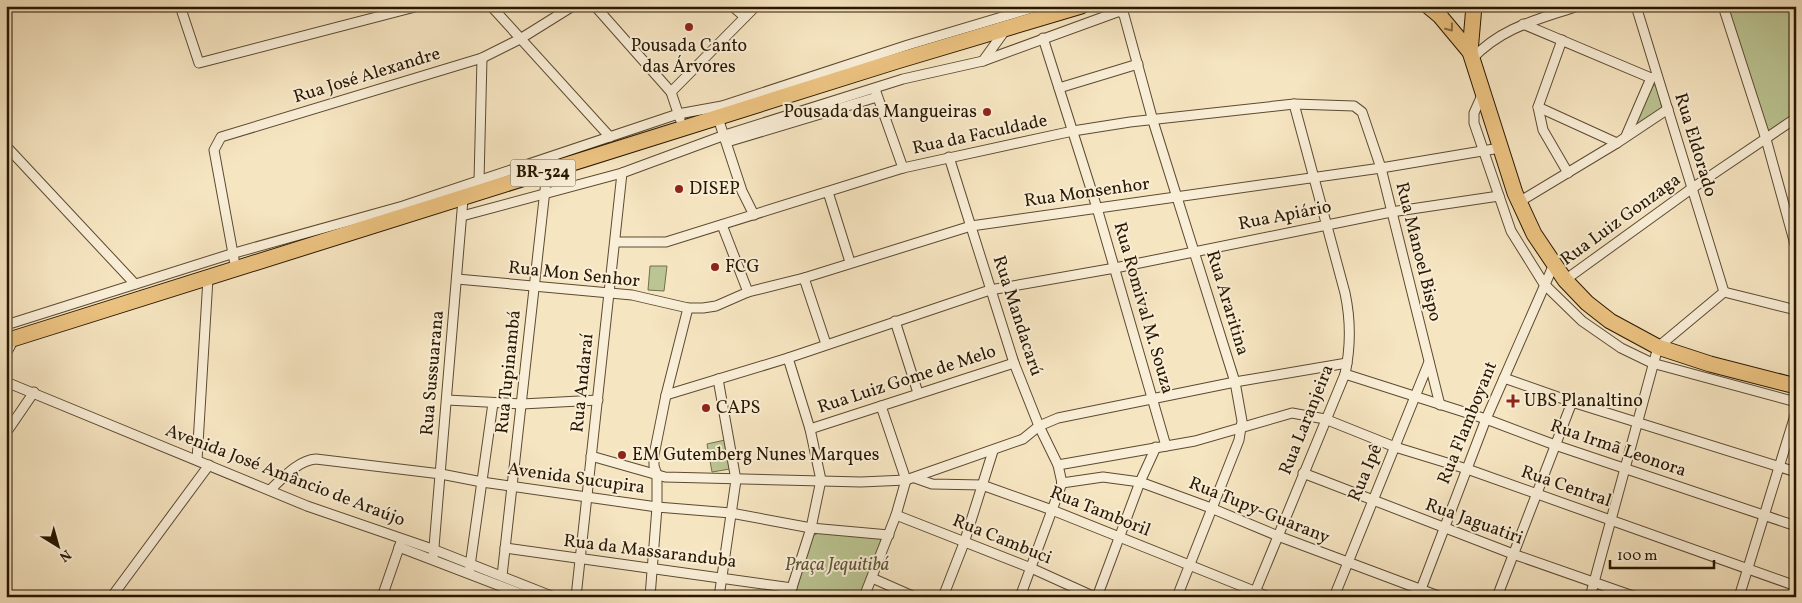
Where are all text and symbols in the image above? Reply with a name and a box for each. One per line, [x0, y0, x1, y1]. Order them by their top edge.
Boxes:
marker: Pousada Canto das Árvores [683, 21, 695, 33]
one-way arrow [1444, 22, 1453, 32]
place label: Pousada Canto das Árvores [631, 34, 747, 80]
street label: Rua José Alexandre [291, 42, 443, 110]
street label: Rua Eldorado [1667, 90, 1723, 200]
place label: Pousada das Mangueiras [783, 100, 977, 125]
marker: Pousada das Mangueiras [981, 106, 993, 118]
street label: Rua da Faculdade [910, 109, 1050, 161]
road number: BR-324 [510, 160, 576, 187]
street label: Rua Luiz Gonzaga [1556, 168, 1686, 272]
street label: Rua Monsenhor [1023, 172, 1152, 214]
place label: DISEP [689, 177, 740, 202]
street label: Rua Manoel Bispo [1389, 180, 1447, 324]
marker: DISEP [673, 183, 685, 195]
street label: Rua Apiário [1236, 195, 1334, 237]
street label: Rua Romival M. Souza [1107, 219, 1180, 397]
street label: Rua Araritina [1199, 247, 1255, 359]
street label: Rua Mandacarú [986, 253, 1048, 379]
place label: FCG [725, 255, 760, 280]
street label: Rua Mon Senhor [507, 256, 642, 294]
marker: FCG [709, 261, 721, 273]
street label: Rua Sussuarana [415, 309, 451, 437]
street label: Rua Tupinambá [490, 309, 528, 435]
street label: Rua Andaraí [565, 332, 601, 434]
street label: Rua Luiz Gome de Melo [815, 339, 999, 421]
street label: Rua Flamboyant [1432, 358, 1504, 488]
street label: Rua Laranjeira [1274, 361, 1340, 479]
place label: UBS Planaltino [1524, 389, 1643, 414]
marker: UBS Planaltino [1506, 394, 1520, 408]
place label: CAPS [716, 396, 760, 421]
marker: CAPS [700, 402, 712, 414]
street label: Rua Irmã Leonora [1547, 414, 1689, 484]
street label: Avenida José Amâncio de Araújo [162, 419, 408, 533]
street label: Rua Ipê [1343, 440, 1389, 506]
place label: EM Gutemberg Nunes Marques [632, 443, 879, 468]
marker: EM Gutemberg Nunes Marques [616, 449, 628, 461]
street label: Avenida Sucupira [506, 457, 647, 501]
street label: Rua Central [1517, 460, 1615, 514]
street label: Rua Tupy-Guarany [1185, 471, 1333, 551]
street label: Rua Tamboril [1046, 480, 1154, 544]
street label: Rua Jaguatiri [1421, 493, 1527, 551]
street label: Rua Cambuci [949, 509, 1055, 571]
north arrow [32, 520, 82, 570]
street label: Rua da Massaranduba [562, 529, 738, 575]
scale bar [1610, 538, 1713, 570]
text: N [55, 545, 75, 566]
text: 100 m [1617, 546, 1657, 567]
park label: Praça Jequitibá [785, 553, 890, 578]

